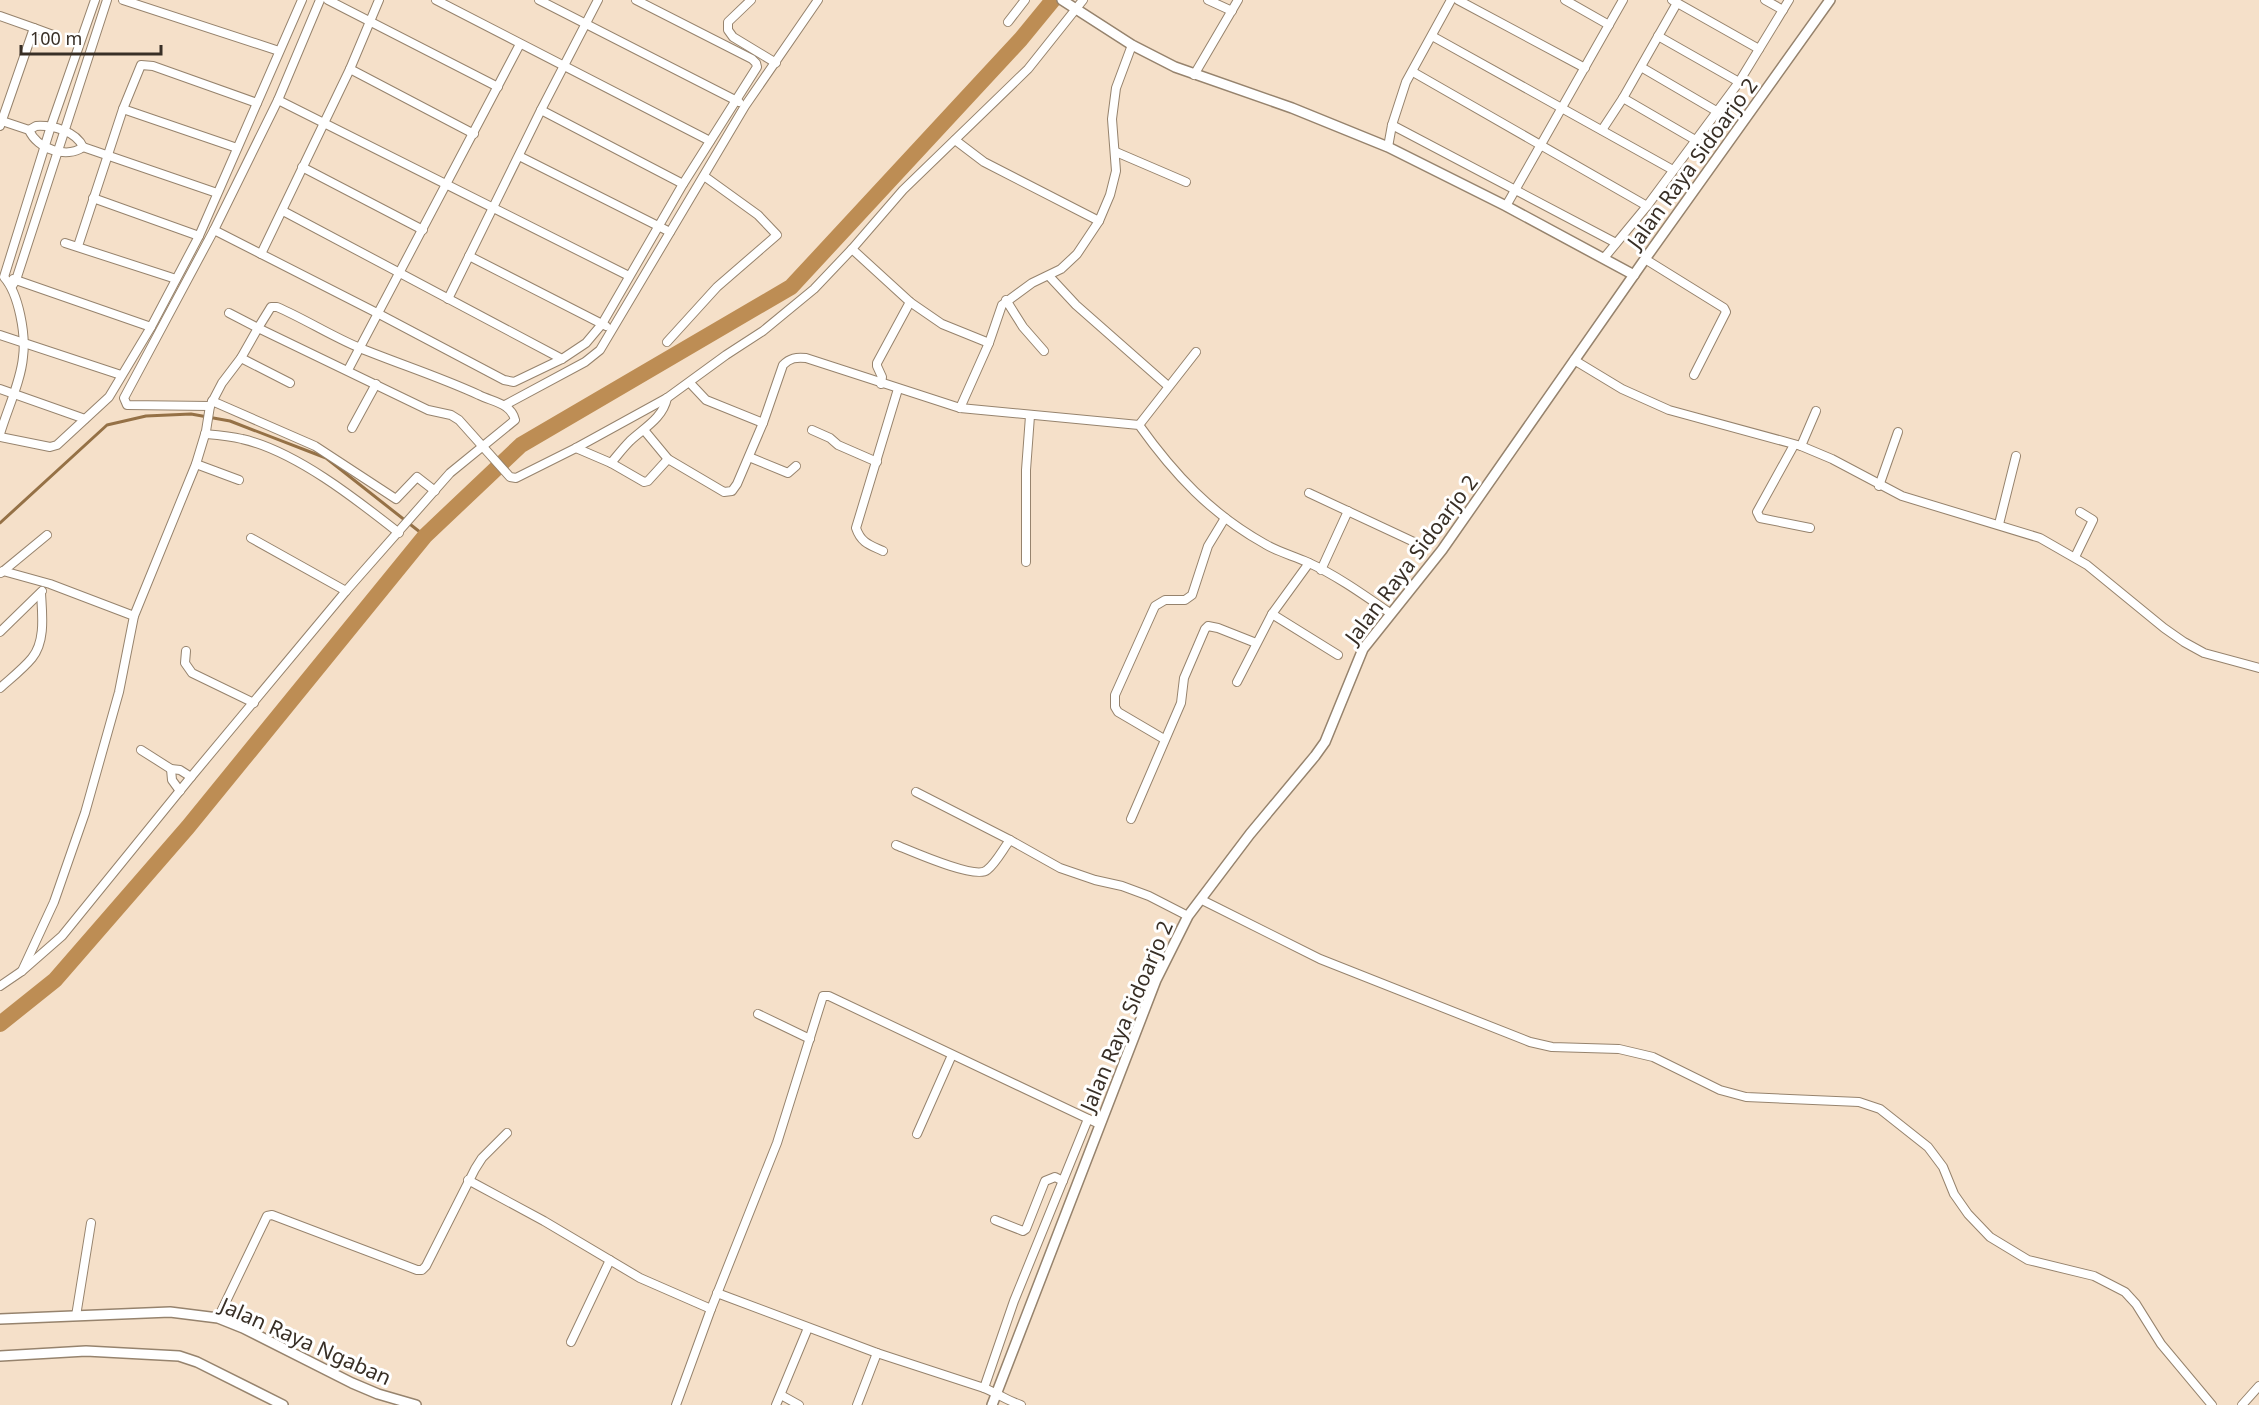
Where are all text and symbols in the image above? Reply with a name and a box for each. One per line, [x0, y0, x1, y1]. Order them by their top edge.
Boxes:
scale bar [21, 18, 160, 56]
text: 100 m [30, 26, 82, 50]
street label: Jalan Raya Sidoarjo 2 [1619, 72, 1763, 256]
street label: Jalan Raya Sidoarjo 2 [1337, 469, 1484, 651]
street label: Jalan Raya Sidoarjo 2 [1072, 916, 1179, 1117]
street label: Jalan Raya Ngaban [214, 1290, 396, 1391]

